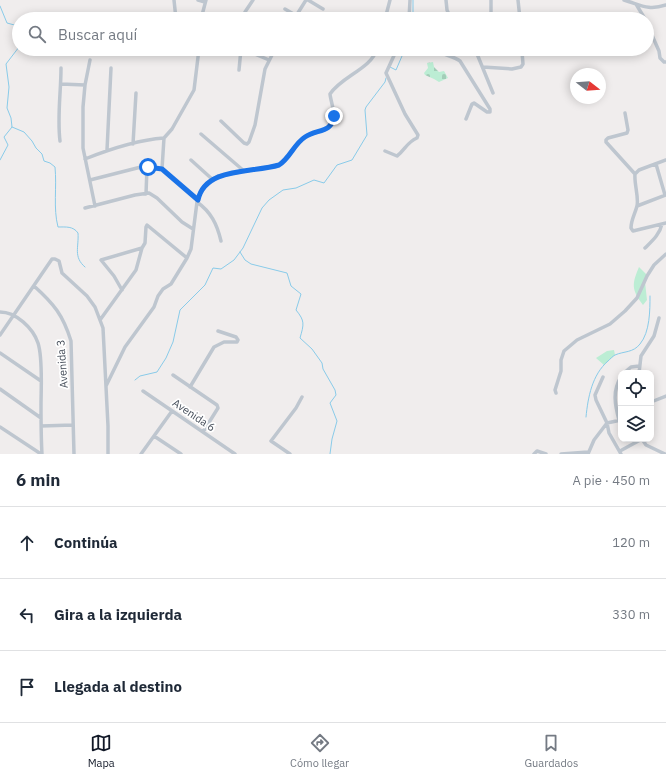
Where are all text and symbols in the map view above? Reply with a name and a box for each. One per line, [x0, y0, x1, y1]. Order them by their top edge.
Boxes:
search box [12, 12, 654, 56]
icon: search [26, 23, 48, 45]
text: Buscar aquí [58, 25, 137, 44]
north arrow [570, 68, 606, 104]
route end [325, 107, 343, 125]
route start [139, 158, 157, 176]
street label: Avenida 3 [53, 339, 71, 389]
map controls [618, 370, 654, 442]
button: locate [618, 370, 654, 406]
street label: Avenida 6 [170, 396, 218, 434]
button: layers [618, 406, 654, 442]
text: 6 min [16, 469, 60, 491]
text: A pie · 450 m [572, 472, 650, 489]
icon: ahead [16, 532, 38, 554]
text: Continúa [54, 533, 118, 552]
text: 120 m [612, 534, 650, 551]
icon: left [16, 604, 38, 626]
text: Gira a la izquierda [54, 605, 182, 624]
text: 330 m [612, 606, 650, 623]
icon: arrive [16, 676, 38, 698]
text: Llegada al destino [54, 677, 182, 696]
tab: Mapa [88, 732, 115, 770]
tab: Cómo llegar [290, 732, 349, 770]
tab: Guardados [524, 732, 578, 770]

